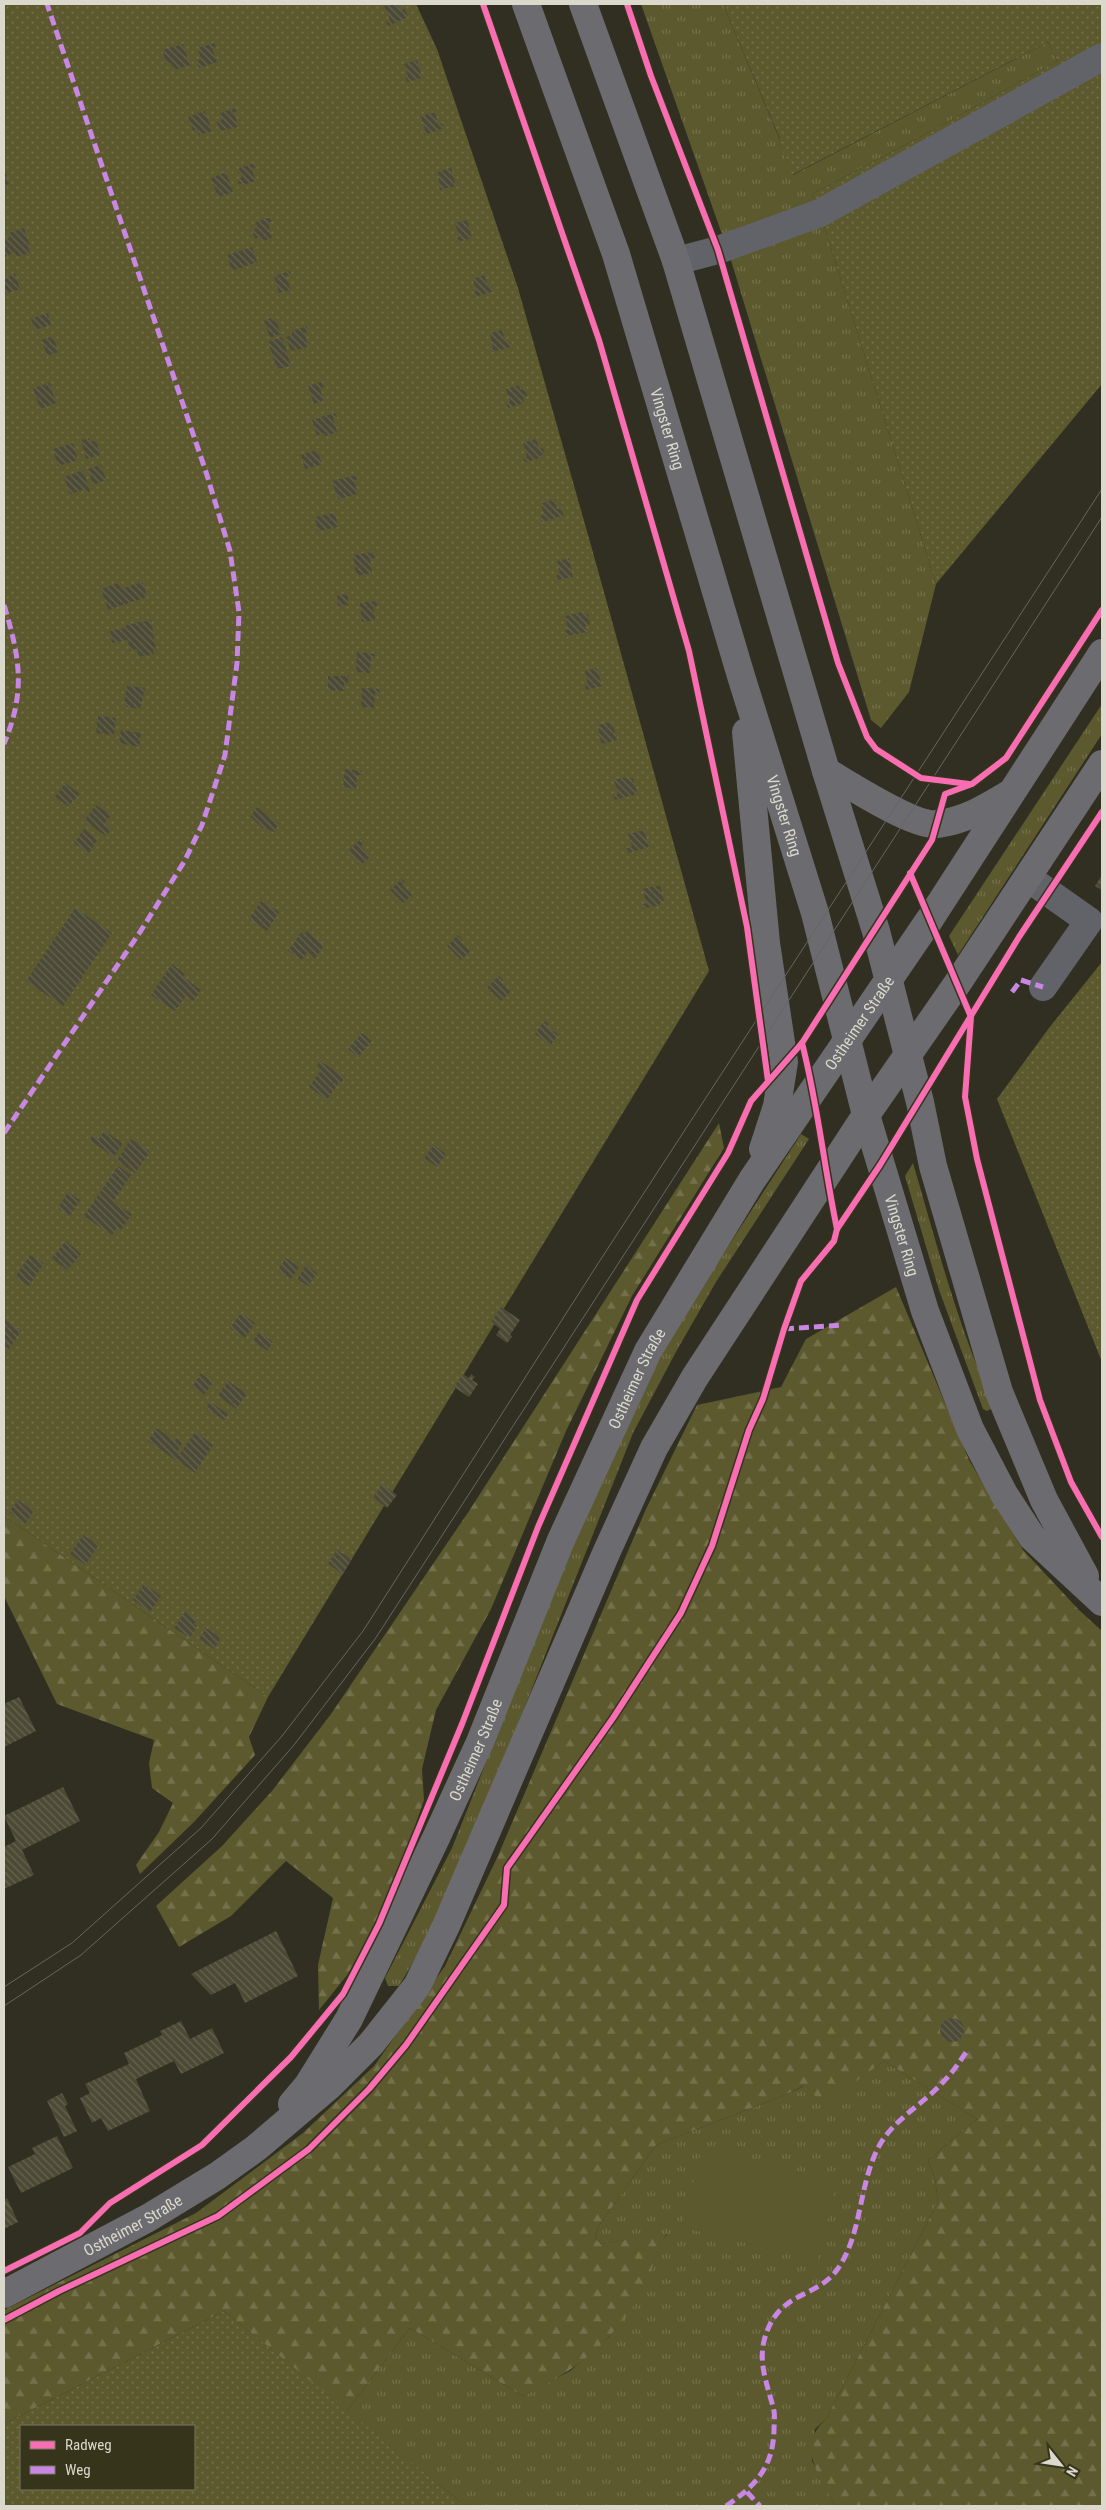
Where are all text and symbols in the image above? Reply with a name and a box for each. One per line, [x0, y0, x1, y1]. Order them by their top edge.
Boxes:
street label: Vingster Ring [647, 386, 689, 472]
street label: Vingster Ring [763, 773, 806, 859]
street label: Ostheimer Straße [820, 972, 898, 1074]
street label: Vingster Ring [881, 1192, 923, 1278]
street label: Ostheimer Straße [604, 1325, 669, 1432]
street label: Ostheimer Straße [445, 1696, 506, 1804]
street label: Ostheimer Straße [80, 2190, 185, 2260]
legend [20, 2425, 195, 2490]
text: Radweg [65, 2436, 112, 2454]
north arrow [1036, 2440, 1086, 2490]
text: Weg [65, 2461, 91, 2479]
text: N [1063, 2464, 1081, 2479]

